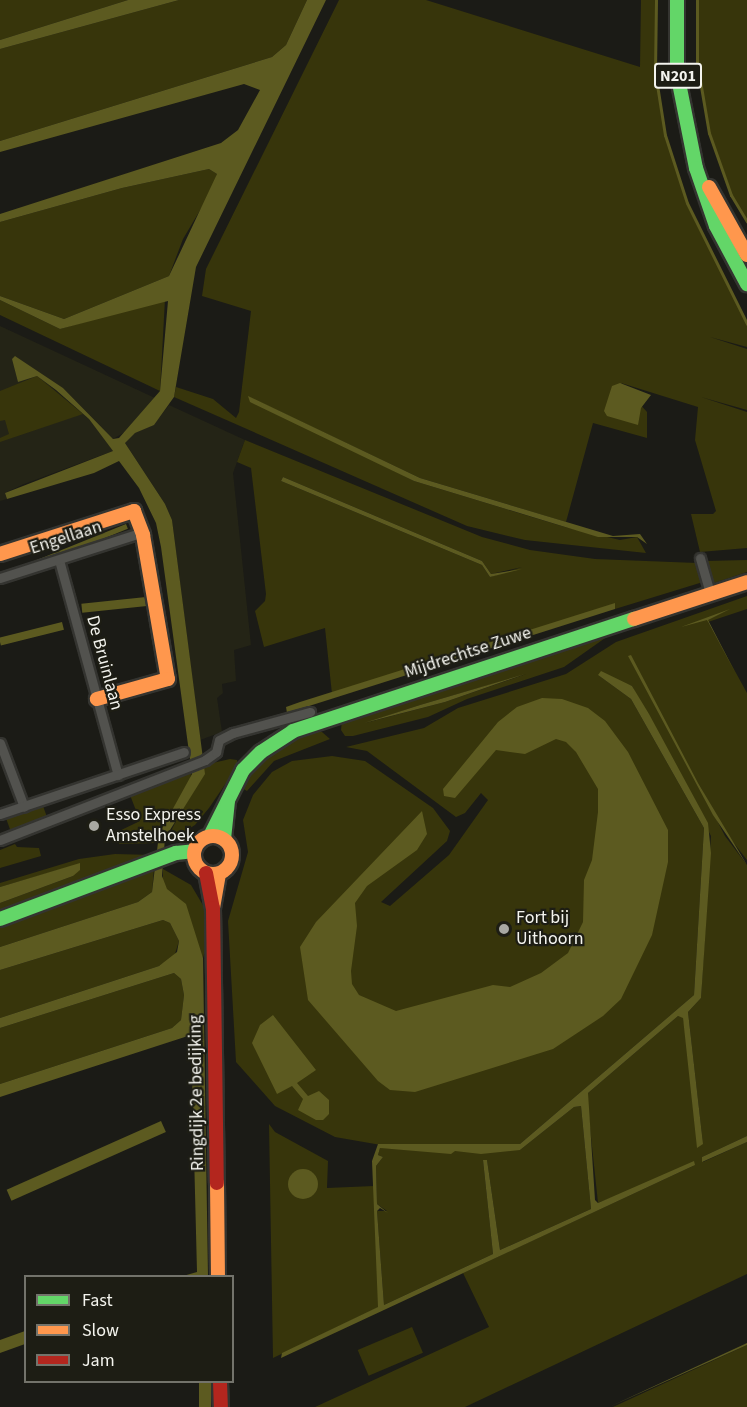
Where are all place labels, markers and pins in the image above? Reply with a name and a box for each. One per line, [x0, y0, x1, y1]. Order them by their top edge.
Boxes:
place label: Esso Express Amstelhoek [106, 805, 201, 848]
marker: Esso Express Amstelhoek [87, 819, 101, 833]
place label: Fort bij Uithoorn [516, 908, 584, 950]
marker: Fort bij Uithoorn [497, 922, 511, 936]

